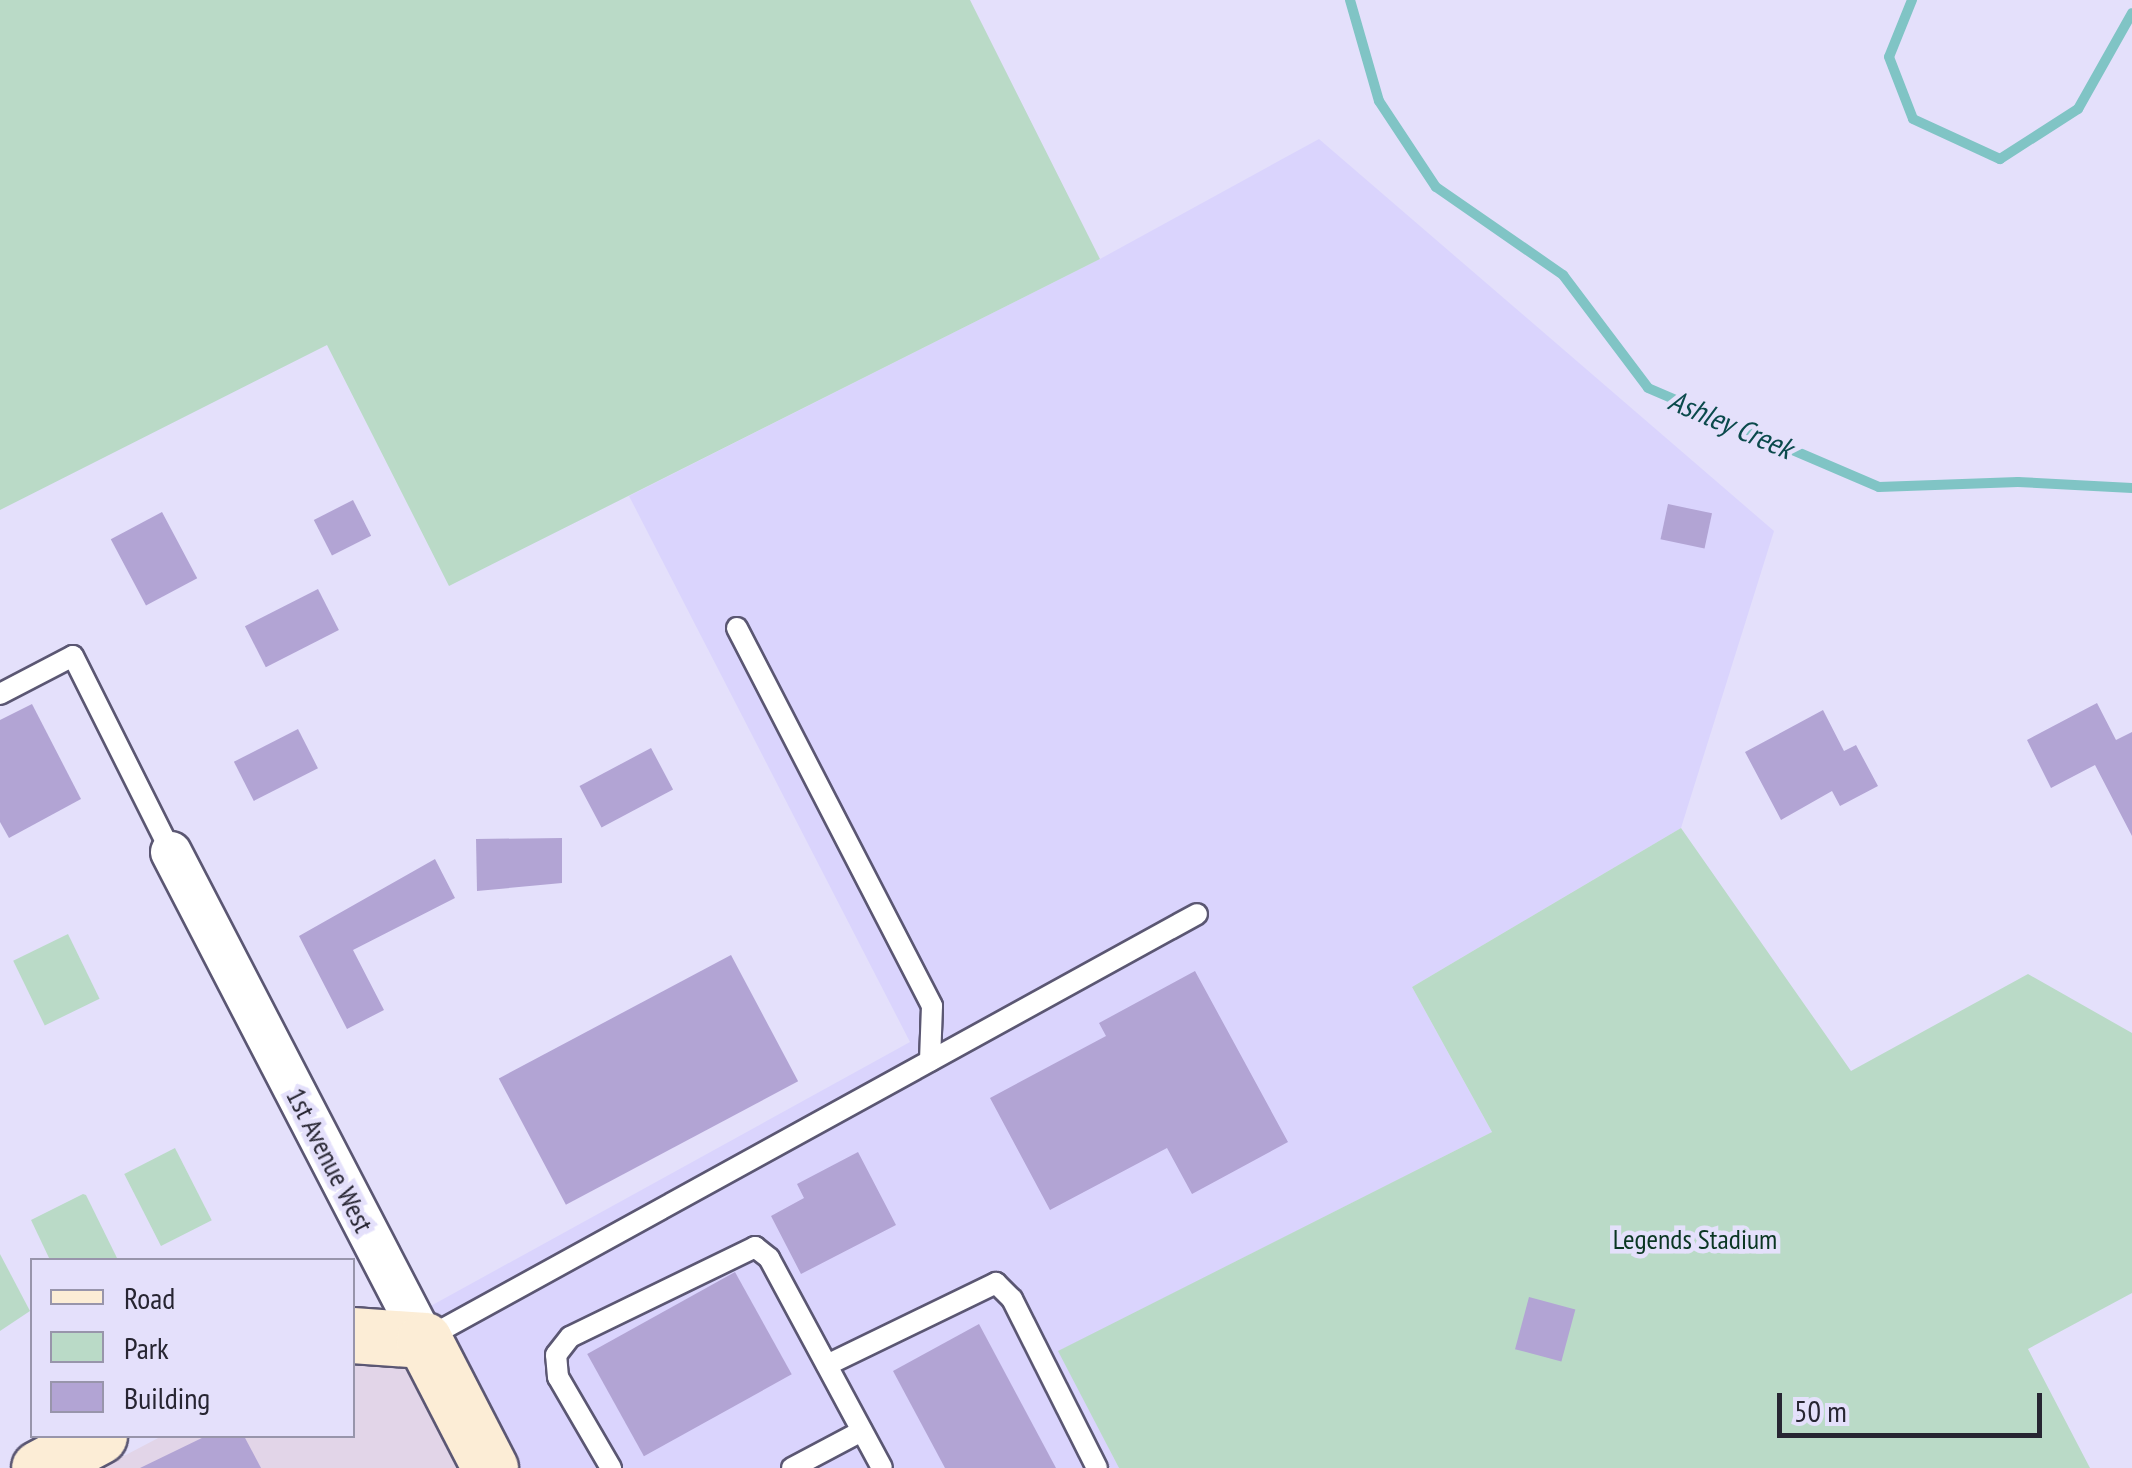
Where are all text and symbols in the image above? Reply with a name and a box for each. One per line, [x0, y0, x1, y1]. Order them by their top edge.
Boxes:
water label: Ashley Creek [1663, 382, 1799, 466]
street label: 1st Avenue West [279, 1082, 381, 1238]
park label: Legends Stadium [1613, 1222, 1777, 1256]
legend [30, 1258, 355, 1438]
text: Road [124, 1278, 175, 1317]
text: Park [124, 1328, 169, 1367]
scale bar [1782, 1373, 2047, 1435]
text: Building [124, 1378, 210, 1417]
text: 50 m [1794, 1391, 1847, 1430]

